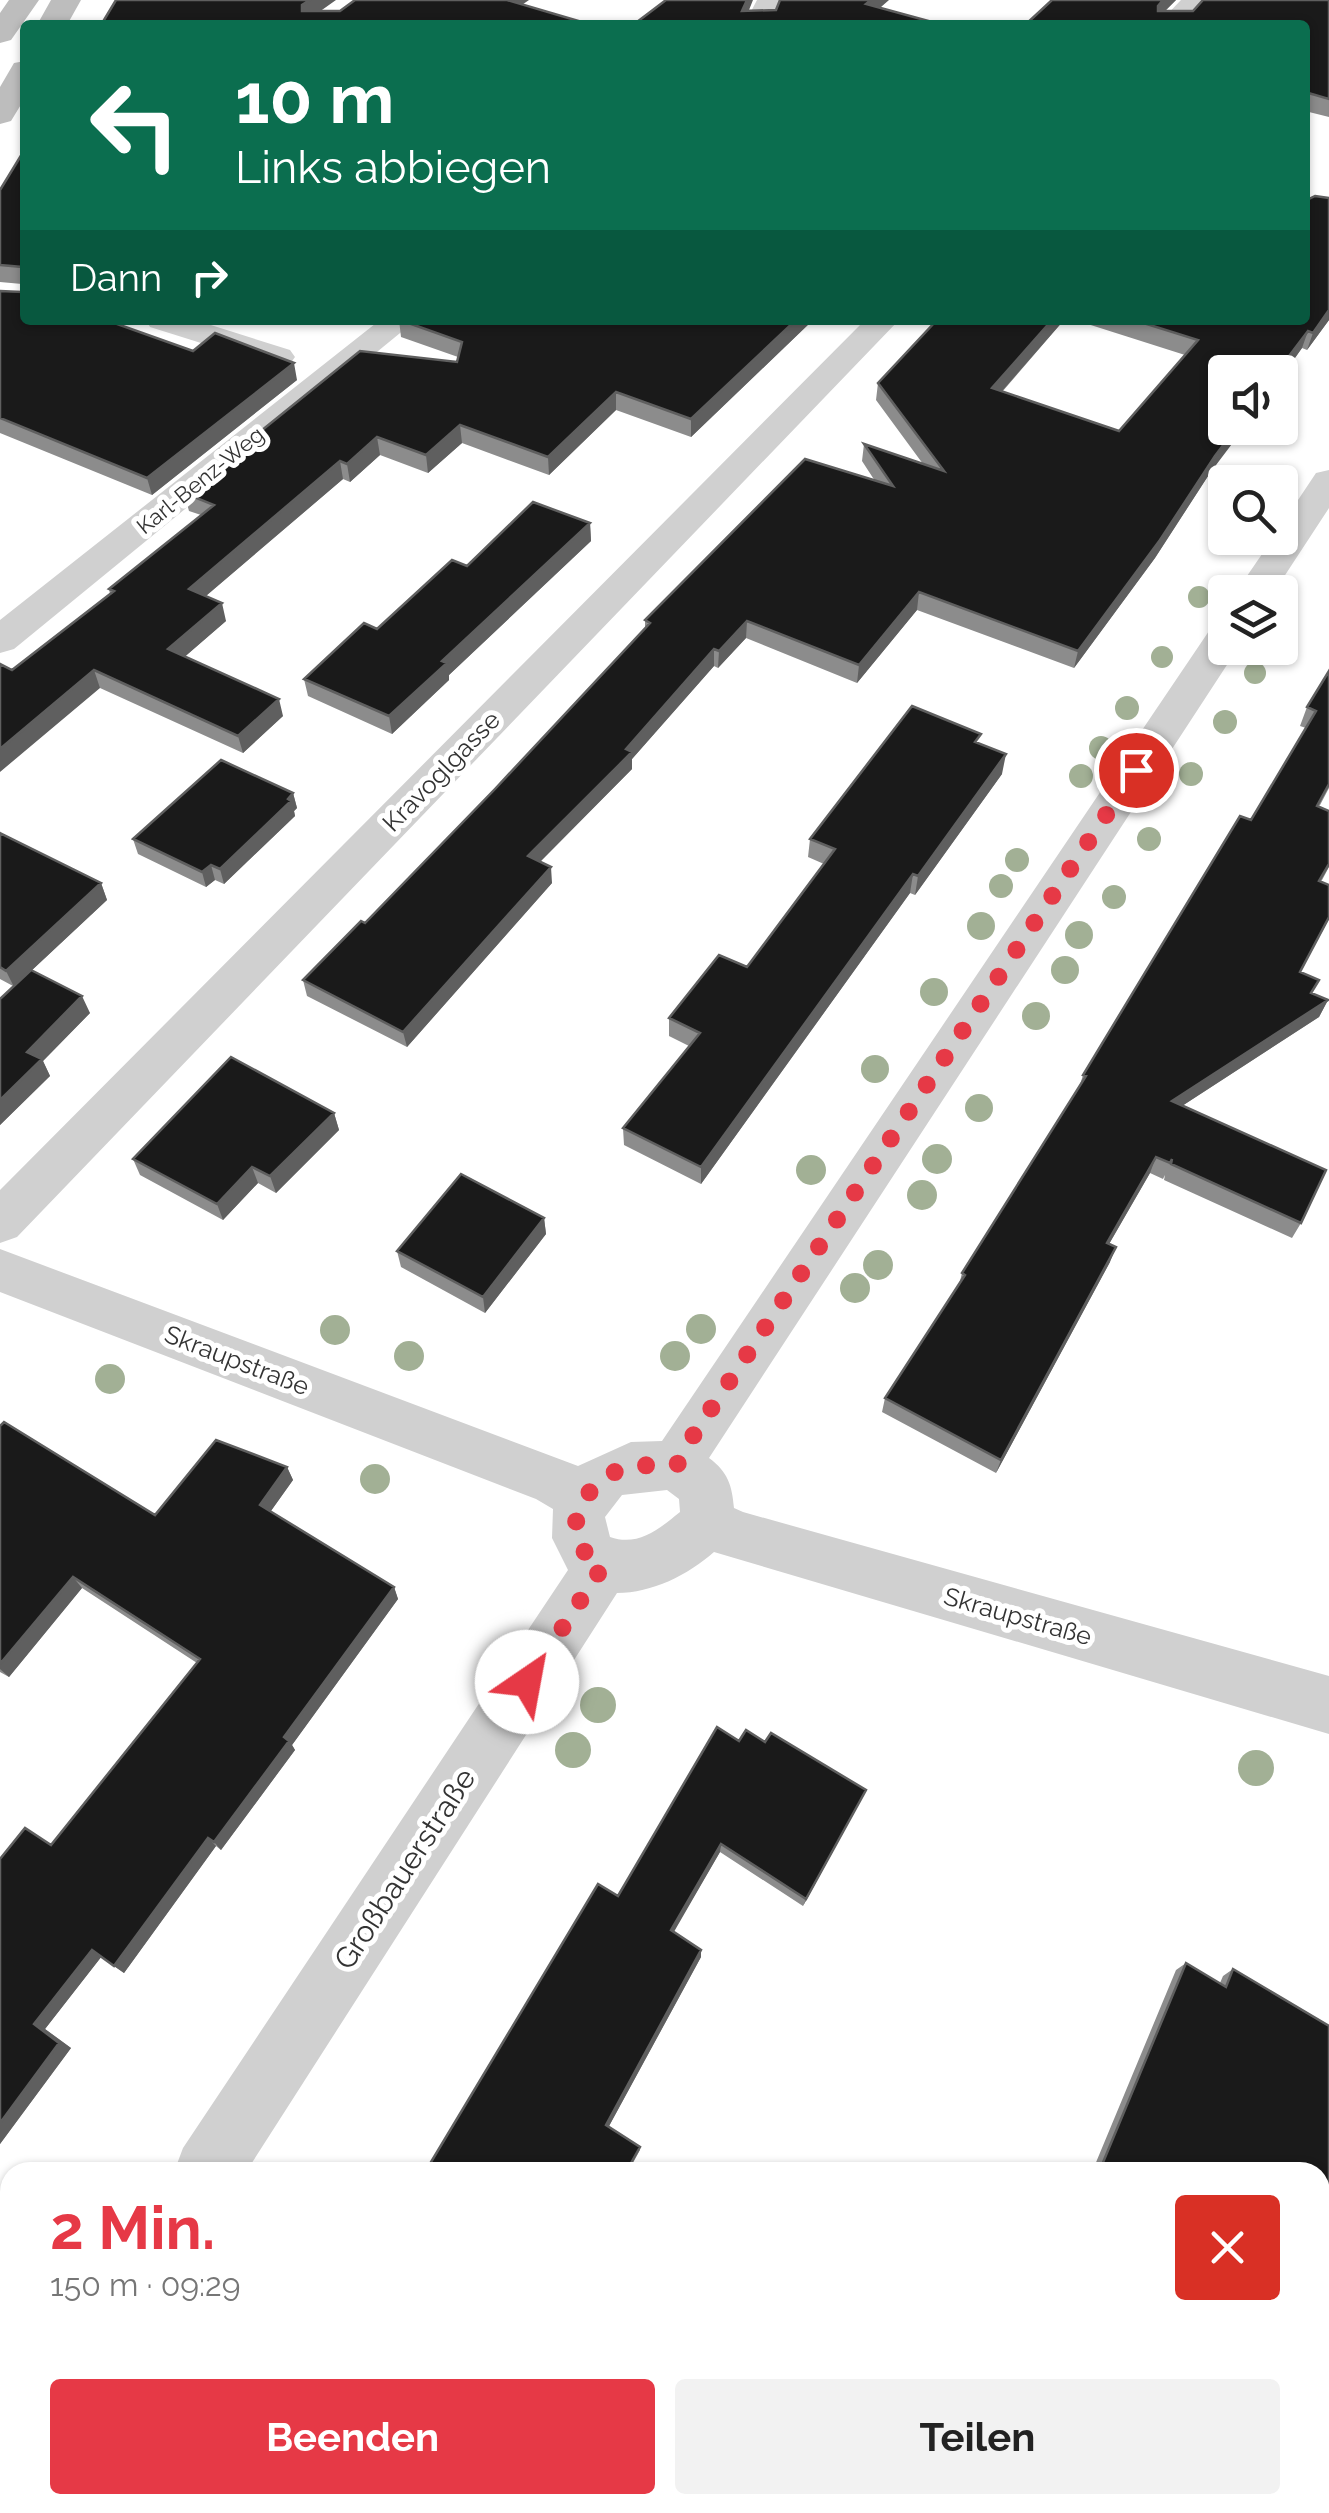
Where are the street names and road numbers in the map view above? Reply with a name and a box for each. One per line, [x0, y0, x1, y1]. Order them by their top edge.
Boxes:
street label: Karl-Benz-Weg [131, 421, 269, 539]
street label: Kravoglgasse [376, 704, 506, 838]
street label: Skraupstraße [161, 1319, 313, 1401]
street label: Skraupstraße [941, 1581, 1095, 1651]
street label: Großbauerstraße [327, 1762, 482, 1976]

